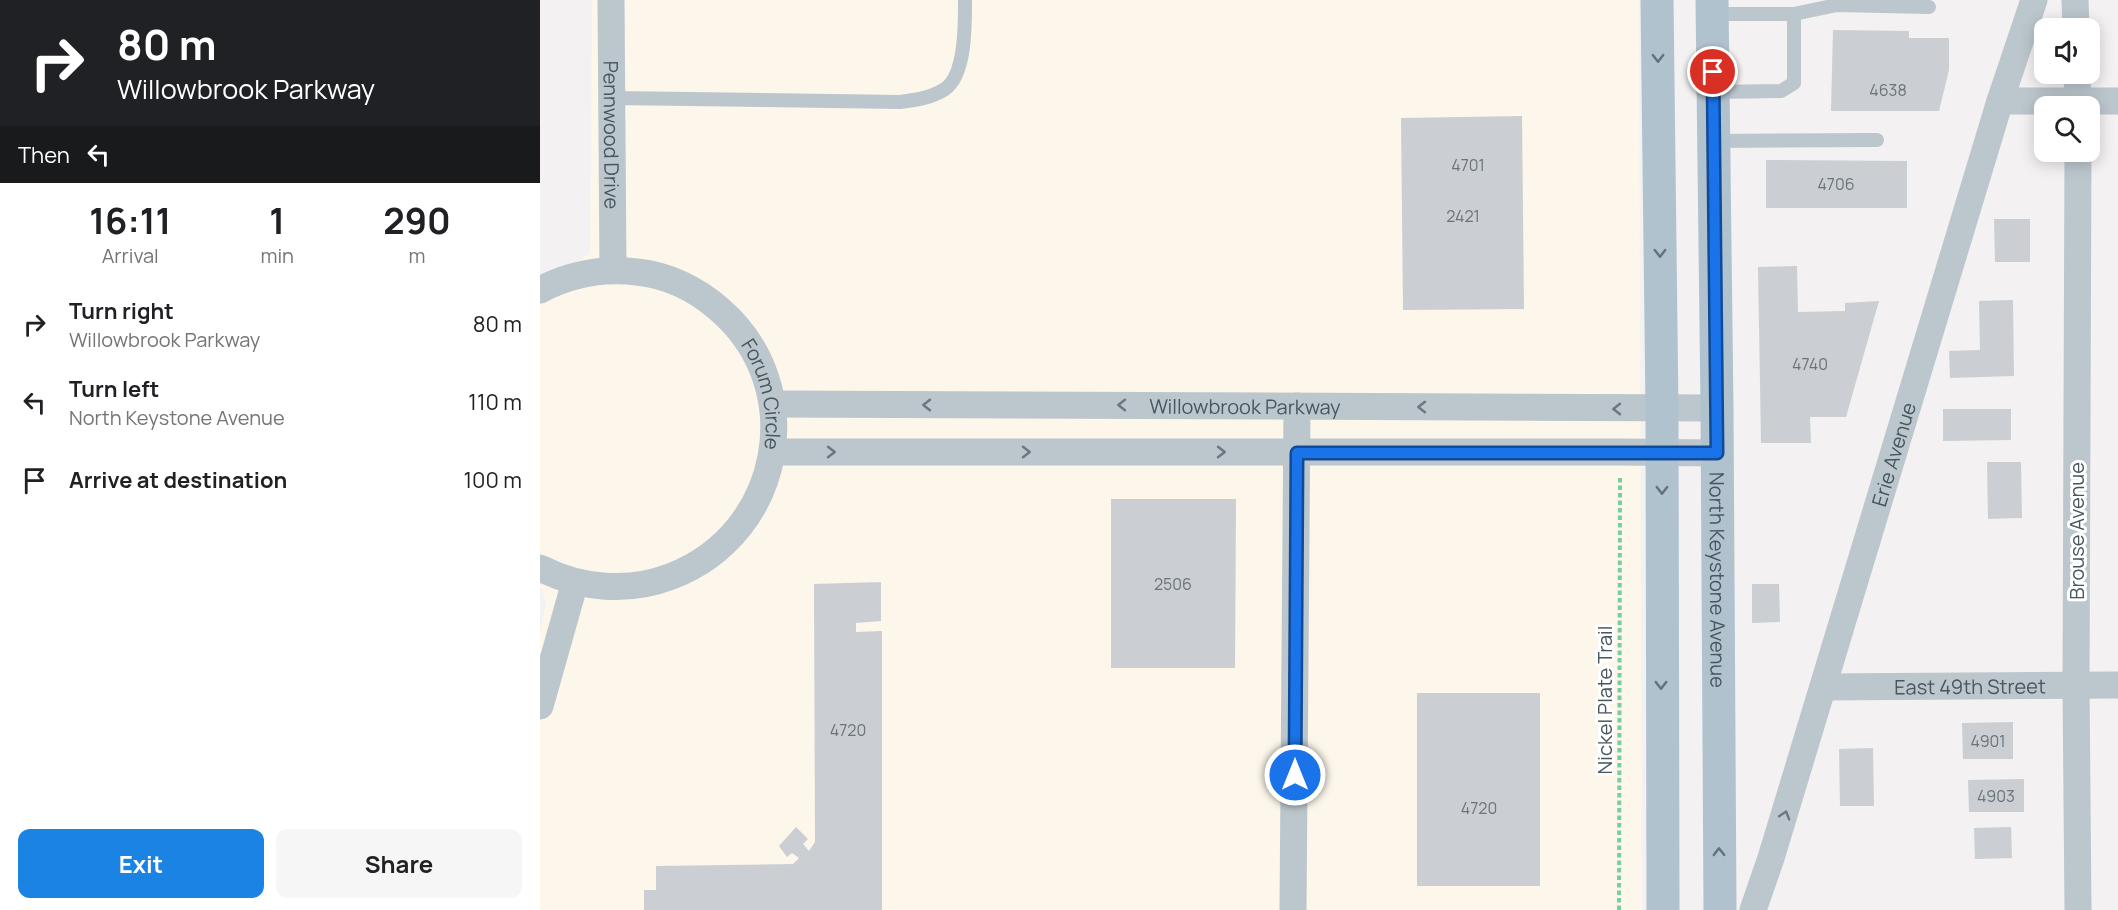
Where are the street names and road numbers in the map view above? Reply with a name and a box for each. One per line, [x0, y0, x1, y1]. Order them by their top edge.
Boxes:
street label: Pennwood Drive [598, 61, 626, 209]
street label: Forum Circle [736, 333, 787, 451]
street label: Willowbrook Parkway [1149, 392, 1341, 420]
street label: Erie Avenue [1865, 399, 1922, 509]
street label: Brouse Avenue [2063, 462, 2090, 600]
street label: North Keystone Avenue [1704, 472, 1732, 688]
street label: Nickel Plate Trail [1591, 626, 1618, 774]
street label: East 49th Street [1894, 672, 2046, 700]

